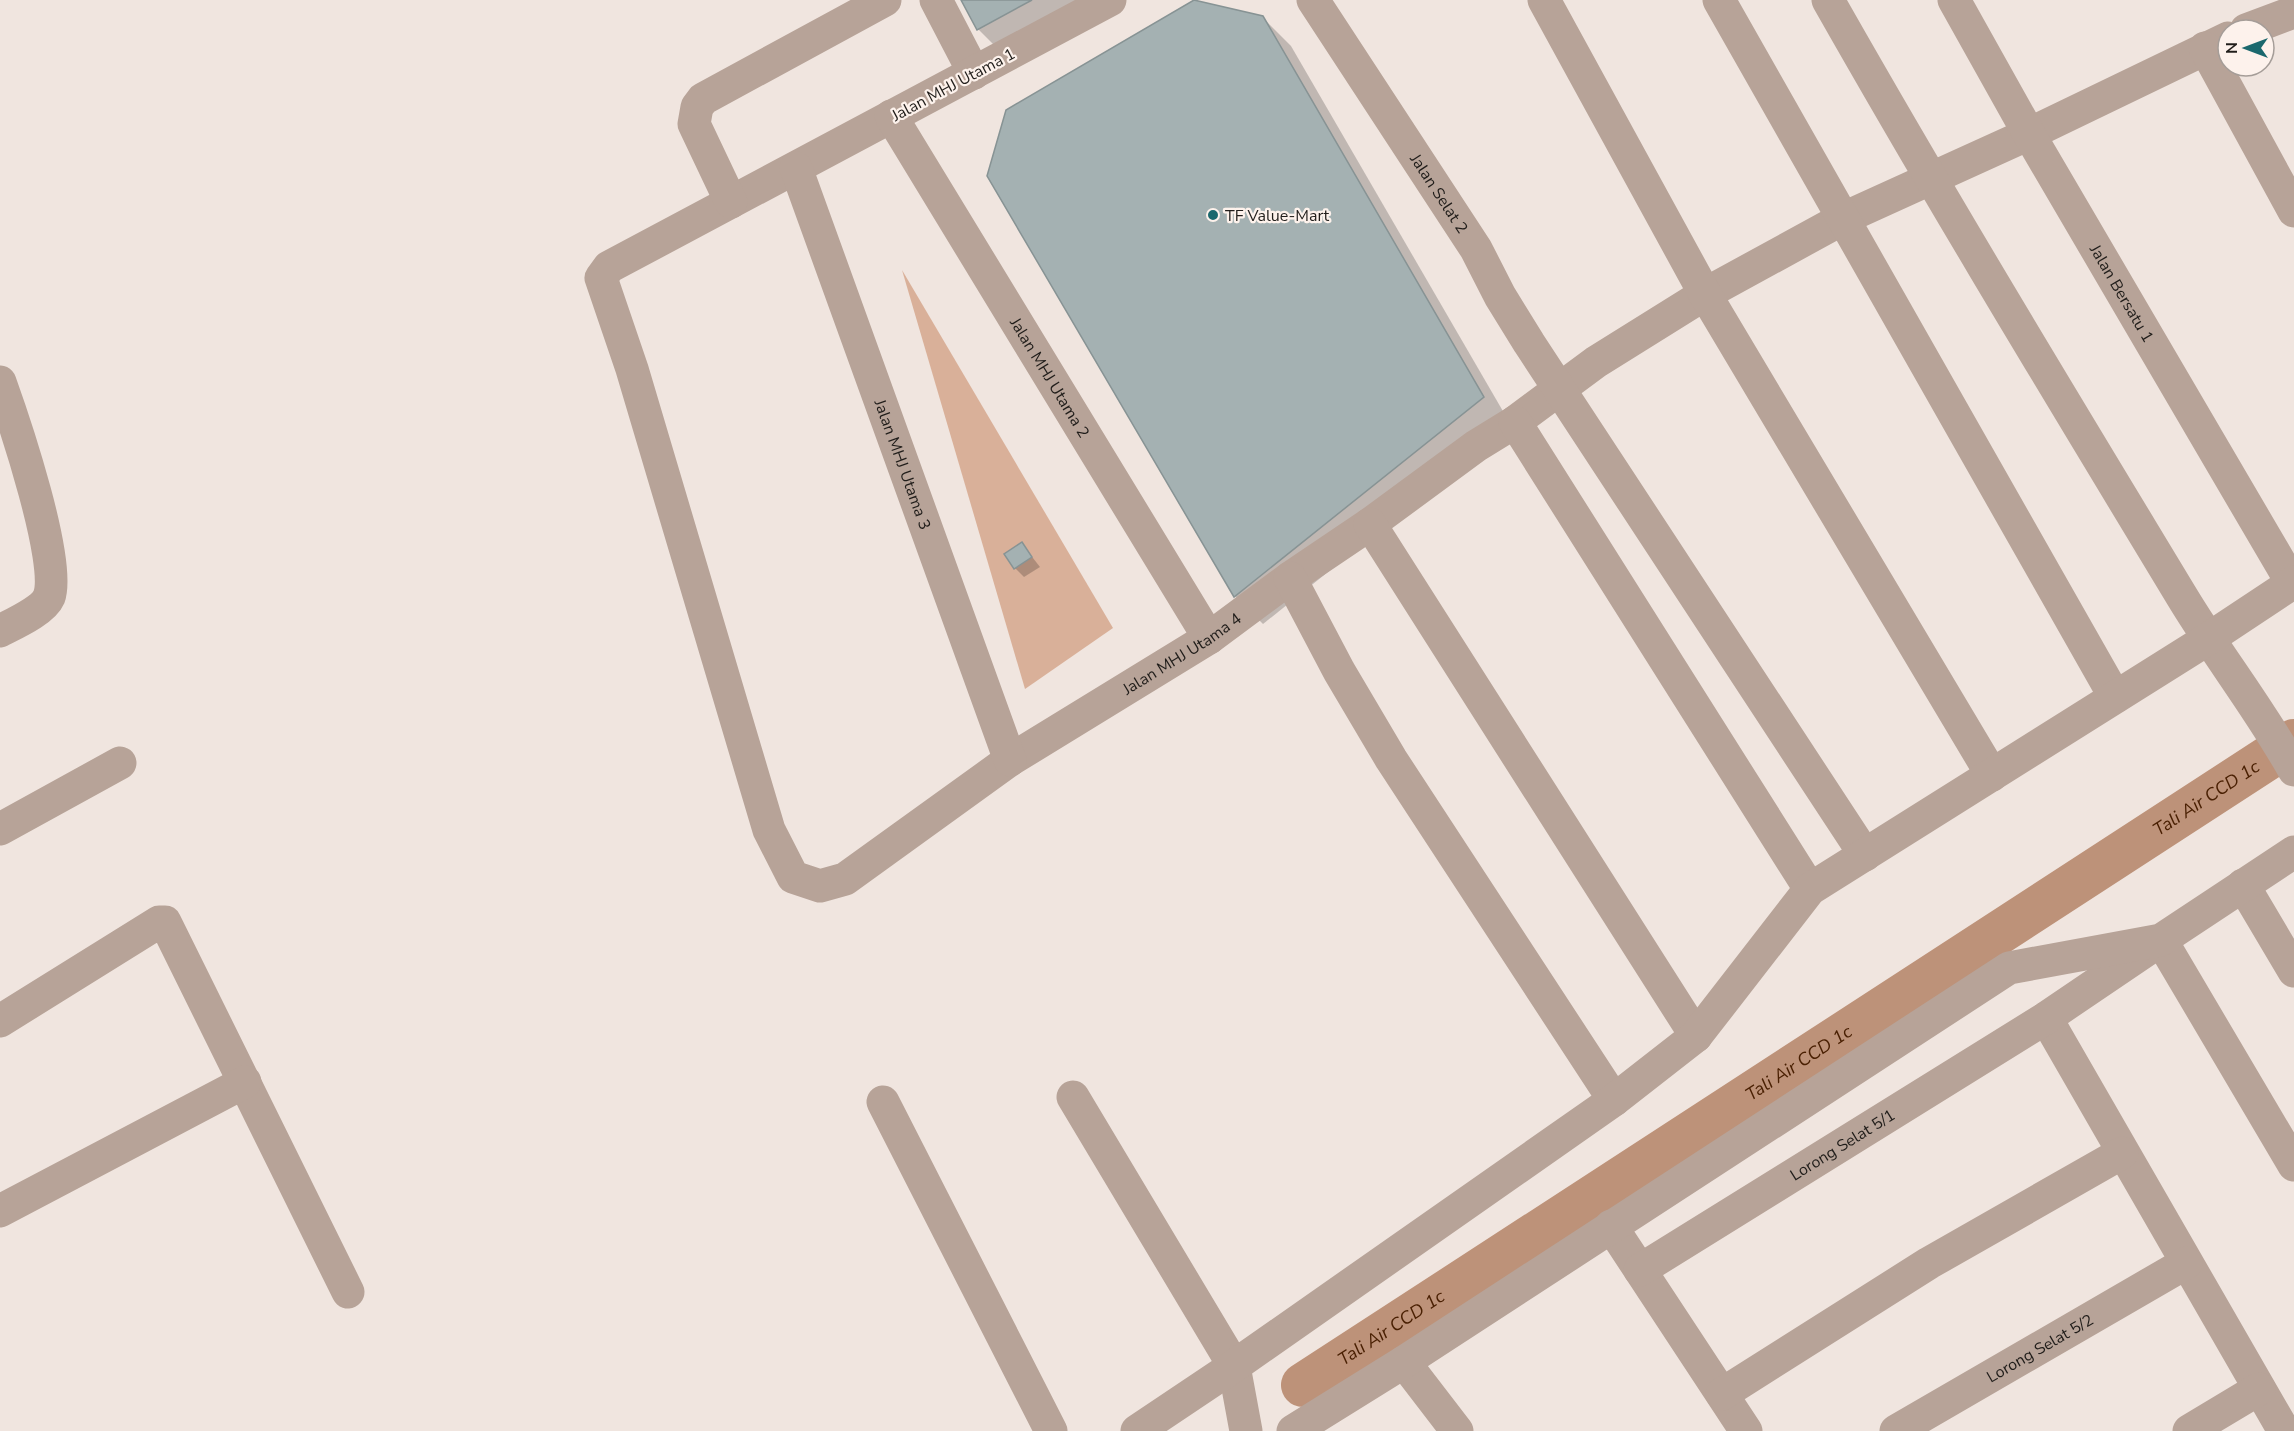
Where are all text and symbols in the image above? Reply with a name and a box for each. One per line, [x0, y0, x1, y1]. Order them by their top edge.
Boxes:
north arrow [2216, 18, 2276, 78]
text: N [2221, 42, 2243, 54]
street label: Jalan MHJ Utama 1 [887, 43, 1019, 127]
street label: Jalan Selat 2 [1404, 149, 1473, 238]
place label: TF Value-Mart [1225, 205, 1330, 227]
marker: TF Value-Mart [1206, 208, 1220, 222]
street label: Jalan Bersatu 1 [2084, 240, 2159, 347]
street label: Jalan MHJ Utama 2 [1004, 313, 1094, 442]
street label: Jalan MHJ Utama 3 [868, 395, 936, 533]
street label: Jalan MHJ Utama 4 [1118, 608, 1246, 701]
water label: Tali Air CCD 1c [2148, 754, 2265, 842]
water label: Tali Air CCD 1c [1741, 1019, 1857, 1106]
street label: Lorong Selat 5/1 [1786, 1104, 1899, 1186]
water label: Tali Air CCD 1c [1333, 1284, 1450, 1371]
street label: Lorong Selat 5/2 [1983, 1309, 2097, 1388]

